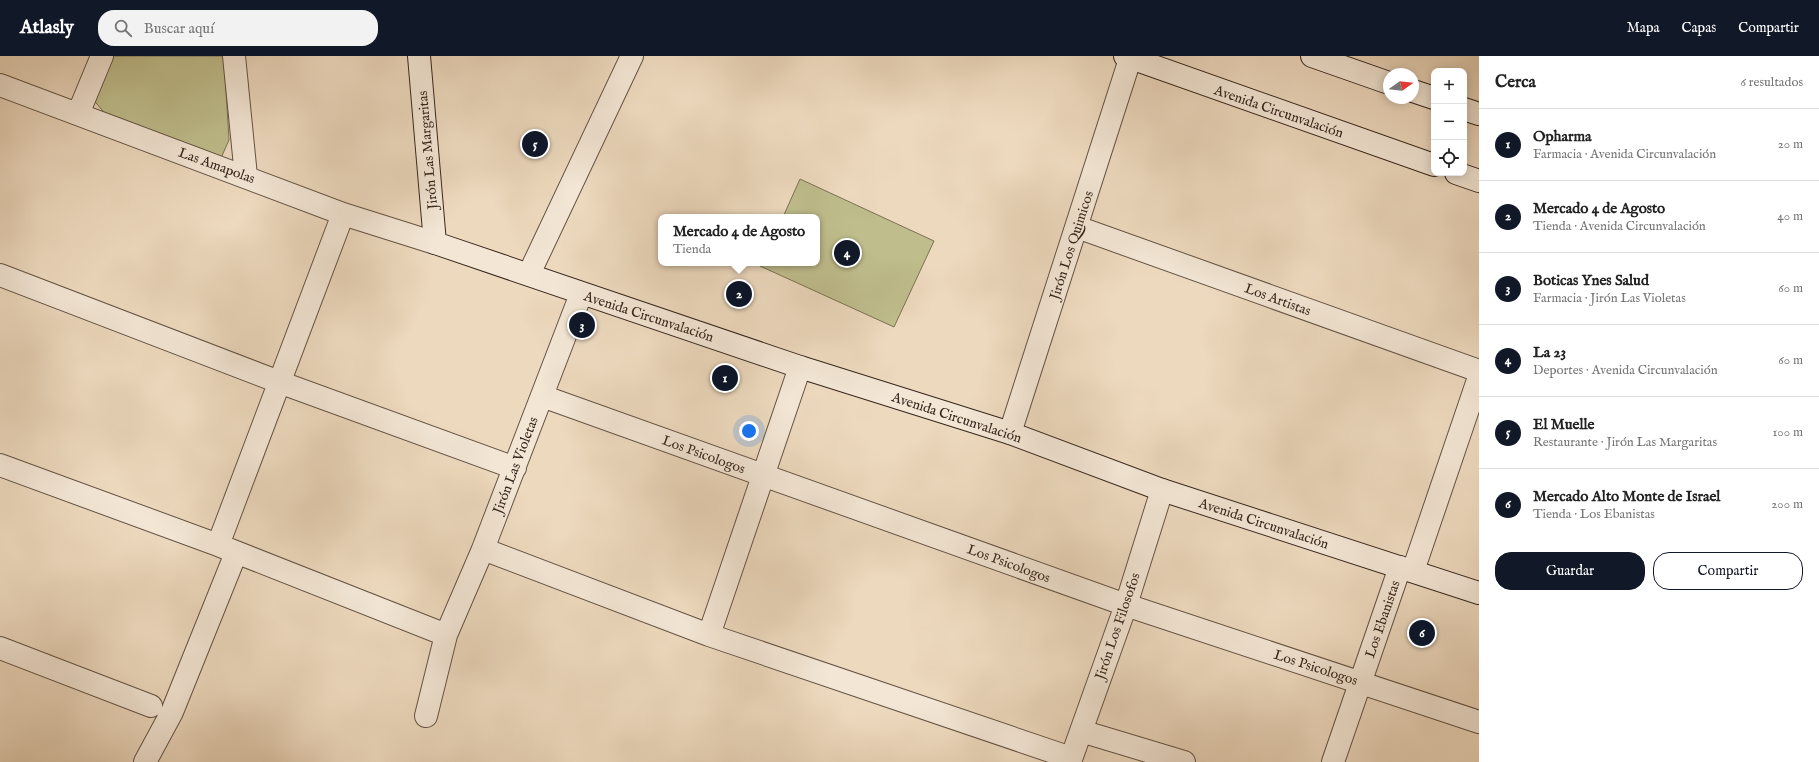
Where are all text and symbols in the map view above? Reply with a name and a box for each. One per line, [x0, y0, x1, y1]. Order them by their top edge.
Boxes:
search box [98, 10, 378, 46]
text: Atlasly [20, 16, 74, 40]
icon: search [112, 17, 134, 39]
text: Buscar aquí [144, 19, 214, 38]
text: Mapa [1627, 19, 1660, 37]
text: Capas [1682, 19, 1716, 37]
text: Compartir [1738, 19, 1799, 37]
north arrow [1383, 68, 1419, 104]
map controls [1431, 68, 1467, 176]
button: + [1431, 68, 1467, 104]
text: Cerca [1495, 72, 1536, 93]
text: 6 resultados [1740, 74, 1803, 91]
street label: Avenida Circunvalación [1211, 81, 1346, 143]
street label: Jirón Las Margaritas [414, 90, 442, 212]
button: − [1431, 104, 1467, 140]
text: Opharma [1533, 127, 1592, 146]
pin: 5 [522, 129, 548, 159]
text: 1 [1506, 136, 1510, 153]
text: 20 m [1778, 136, 1803, 153]
button: locate [1431, 140, 1467, 176]
street label: Las Amapolas [176, 144, 257, 188]
text: Farmacia · Avenida Circunvalación [1533, 146, 1716, 163]
street label: Jirón Los Quimicos [1045, 188, 1098, 304]
text: Mercado 4 de Agosto [1533, 199, 1665, 218]
text: 2 [1505, 208, 1511, 225]
text: 40 m [1777, 208, 1803, 225]
popup [658, 214, 820, 266]
text: Tienda · Avenida Circunvalación [1533, 218, 1706, 235]
text: Mercado 4 de Agosto [673, 222, 805, 241]
pin: 4 [834, 238, 860, 268]
text: Tienda [673, 241, 711, 258]
text: Boticas Ynes Salud [1533, 271, 1649, 290]
pin: 2 [726, 279, 752, 309]
street label: Los Artistas [1242, 280, 1313, 320]
text: 3 [1506, 280, 1510, 297]
text: 60 m [1778, 280, 1803, 297]
street label: Avenida Circunvalación [580, 287, 716, 347]
text: Farmacia · Jirón Las Violetas [1533, 290, 1686, 307]
pin: 3 [569, 310, 595, 340]
text: La 23 [1533, 343, 1566, 362]
text: 4 [1505, 352, 1511, 369]
text: 60 m [1778, 352, 1803, 369]
text: Deportes · Avenida Circunvalación [1533, 362, 1718, 379]
pin: 1 [712, 363, 738, 393]
street label: Avenida Circunvalación [888, 388, 1024, 448]
street label: Jirón Las Violetas [488, 414, 543, 518]
text: El Muelle [1533, 415, 1594, 434]
your location [739, 421, 759, 441]
text: 5 [1506, 424, 1510, 441]
text: 100 m [1773, 424, 1803, 441]
street label: Los Psicologos [660, 432, 748, 478]
text: Restaurante · Jirón Las Margaritas [1533, 434, 1717, 451]
text: Mercado Alto Monte de Israel [1533, 487, 1720, 506]
street label: Avenida Circunvalación [1195, 494, 1331, 554]
text: 6 [1505, 496, 1511, 513]
text: 200 m [1771, 496, 1803, 513]
text: Tienda · Los Ebanistas [1533, 506, 1655, 523]
street label: Los Psicologos [965, 541, 1053, 587]
button: Guardar [1495, 552, 1645, 590]
button: Compartir [1653, 552, 1803, 590]
street label: Jirón Los Filosofos [1091, 570, 1145, 684]
street label: Los Ebanistas [1361, 578, 1405, 660]
pin: 6 [1409, 618, 1435, 648]
street label: Los Psicologos [1271, 646, 1360, 690]

